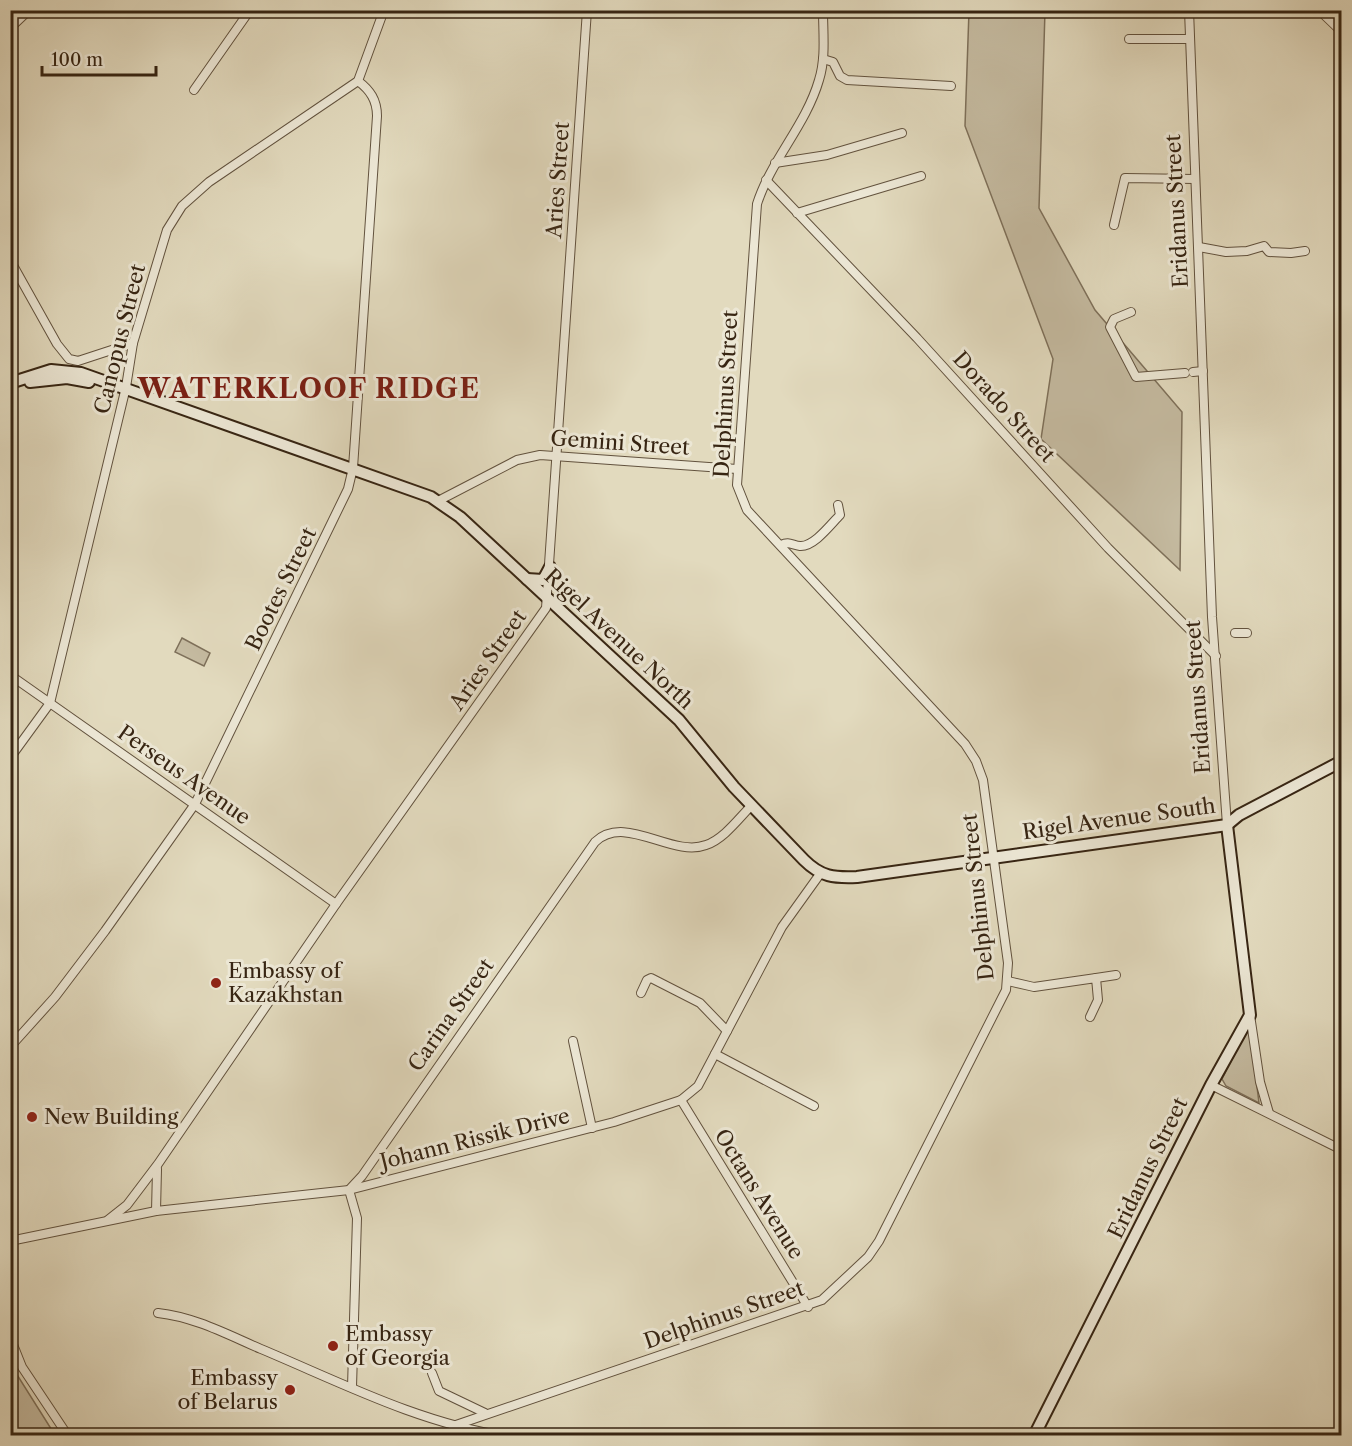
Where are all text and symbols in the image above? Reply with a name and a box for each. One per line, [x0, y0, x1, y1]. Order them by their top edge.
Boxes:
scale bar [42, 39, 156, 77]
text: 100 m [51, 49, 103, 71]
street label: Aries Street [541, 120, 574, 240]
street label: Eridanus Street [1160, 133, 1193, 289]
street label: Canopus Street [89, 261, 150, 416]
street label: Delphinus Street [709, 309, 742, 478]
street label: Dorado Street [948, 346, 1061, 468]
district label: WATERKLOOF RIDGE [136, 372, 481, 405]
street label: Gemini Street [550, 425, 691, 460]
street label: Bootes Street [240, 523, 321, 654]
street label: Rigel Avenue North [540, 563, 699, 714]
street label: Aries Street [443, 604, 532, 716]
street label: Eridanus Street [1180, 619, 1215, 775]
street label: Perseus Avenue [113, 720, 255, 830]
street label: Rigel Avenue South [1021, 793, 1217, 844]
street label: Delphinus Street [956, 812, 999, 982]
street label: Carina Street [403, 953, 499, 1076]
place label: Embassy of Kazakhstan [228, 958, 343, 1007]
marker: Embassy of Kazakhstan [209, 976, 223, 990]
street label: Eridanus Street [1103, 1093, 1193, 1242]
street label: Johann Rissik Drive [375, 1103, 572, 1175]
place label: New Building [44, 1104, 179, 1129]
marker: New Building [25, 1110, 39, 1124]
street label: Octans Avenue [709, 1124, 809, 1263]
street label: Delphinus Street [640, 1275, 808, 1354]
place label: Embassy of Georgia [345, 1321, 451, 1370]
marker: Embassy of Georgia [326, 1339, 340, 1353]
place label: Embassy of Belarus [177, 1365, 278, 1414]
marker: Embassy of Belarus [283, 1383, 297, 1397]

